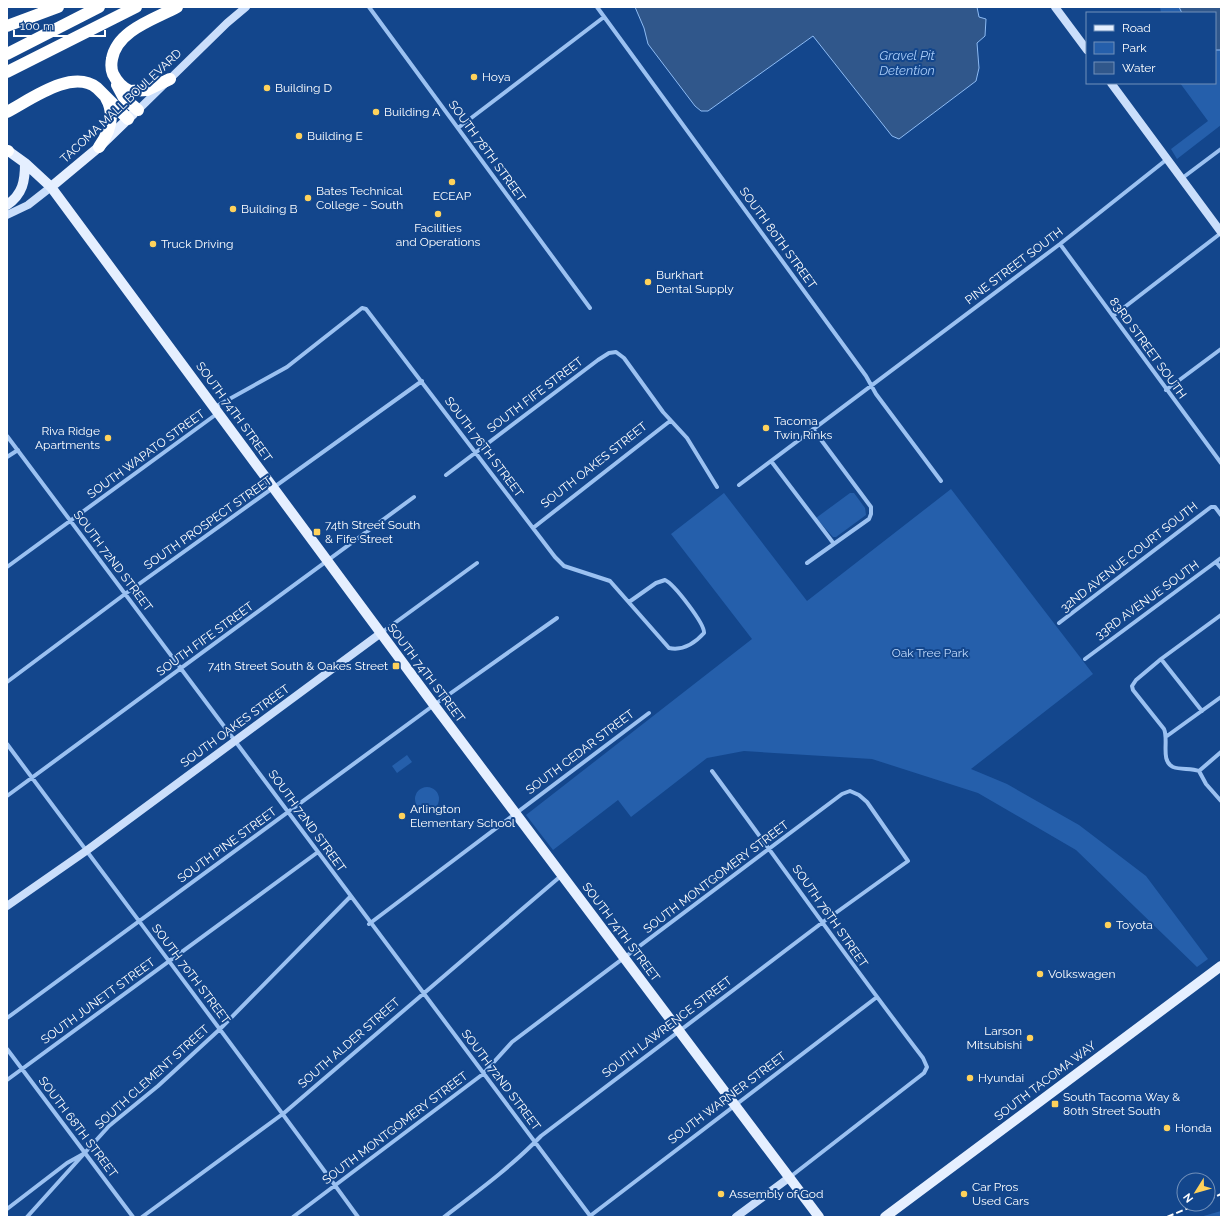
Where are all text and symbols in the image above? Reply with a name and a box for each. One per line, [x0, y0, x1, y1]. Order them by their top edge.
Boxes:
scale bar [14, 12, 105, 38]
legend [1086, 12, 1216, 84]
text: 100 m [20, 19, 54, 33]
text: Road [1122, 21, 1151, 35]
text: Park [1122, 41, 1147, 55]
street label: TACOMA MALL BOULEVARD [58, 46, 185, 166]
water label: Gravel Pit Detention [879, 48, 935, 78]
text: Water [1122, 61, 1156, 75]
place label: Hoya [482, 70, 511, 84]
marker: Hoya [469, 72, 479, 82]
place label: Building D [275, 81, 333, 95]
marker: Building D [262, 83, 272, 93]
street label: SOUTH 78TH STREET [446, 98, 529, 205]
place label: Building A [384, 105, 440, 119]
marker: Building A [371, 107, 381, 117]
place label: Building E [307, 129, 363, 143]
marker: Building E [294, 131, 304, 141]
marker: ECEAP [447, 177, 457, 187]
place label: Bates Technical College - South [316, 184, 403, 212]
street label: SOUTH 80TH STREET [737, 185, 820, 292]
place label: ECEAP [433, 189, 472, 203]
marker: Bates Technical College - South [303, 193, 313, 203]
place label: Building B [241, 202, 298, 216]
marker: Building B [228, 204, 238, 214]
marker: Facilities and Operations [433, 209, 443, 219]
place label: Facilities and Operations [396, 221, 481, 249]
street label: PINE STREET SOUTH [962, 225, 1066, 307]
place label: Truck Driving [161, 237, 233, 251]
marker: Truck Driving [148, 239, 158, 249]
place label: Burkhart Dental Supply [656, 268, 734, 296]
marker: Burkhart Dental Supply [643, 277, 653, 287]
street label: 83RD STREET SOUTH [1107, 295, 1189, 401]
street label: SOUTH FIFE STREET [484, 354, 586, 436]
street label: SOUTH 74TH STREET [193, 359, 275, 465]
street label: SOUTH 76TH STREET [442, 394, 527, 500]
street label: SOUTH WAPATO STREET [85, 406, 208, 501]
place label: Tacoma Twin Rinks [774, 414, 833, 442]
street label: SOUTH OAKES STREET [538, 419, 650, 511]
marker: Tacoma Twin Rinks [761, 423, 771, 433]
place label: Riva Ridge Apartments [35, 424, 100, 452]
marker: Riva Ridge Apartments [103, 433, 113, 443]
street label: SOUTH PROSPECT STREET [141, 473, 275, 573]
street label: 32ND AVENUE COURT SOUTH [1058, 499, 1200, 615]
street label: SOUTH 72ND STREET [71, 508, 156, 615]
place label: 74th Street South & Fife Street [325, 518, 420, 546]
marker: 74th Street South & Fife Street [312, 527, 322, 537]
street label: 33RD AVENUE SOUTH [1092, 558, 1202, 642]
street label: SOUTH FIFE STREET [154, 599, 257, 679]
street label: SOUTH 74TH STREET [384, 621, 468, 726]
park label: Oak Tree Park [892, 646, 969, 660]
place label: 74th Street South & Oakes Street [208, 659, 388, 673]
marker: 74th Street South & Oakes Street [391, 661, 401, 671]
street label: SOUTH OAKES STREET [178, 681, 293, 770]
street label: SOUTH CEDAR STREET [523, 706, 637, 797]
street label: SOUTH 72ND STREET [265, 767, 349, 875]
place label: Arlington Elementary School [410, 802, 516, 830]
street label: SOUTH PINE STREET [175, 804, 280, 886]
marker: Arlington Elementary School [397, 811, 407, 821]
street label: SOUTH MONTGOMERY STREET [641, 817, 792, 936]
street label: SOUTH 76TH STREET [789, 862, 871, 970]
street label: SOUTH 74TH STREET [579, 880, 663, 985]
place label: Toyota [1116, 918, 1153, 932]
marker: Toyota [1103, 920, 1113, 930]
street label: SOUTH 70TH STREET [149, 921, 233, 1027]
street label: SOUTH JUNETT STREET [38, 955, 158, 1047]
place label: Volkswagen [1048, 967, 1115, 981]
marker: Volkswagen [1035, 969, 1045, 979]
street label: SOUTH LAWRENCE STREET [599, 973, 735, 1080]
street label: SOUTH ALDER STREET [295, 994, 403, 1091]
street label: SOUTH CLEMENT STREET [92, 1022, 212, 1132]
place label: Larson Mitsubishi [966, 1024, 1022, 1052]
street label: SOUTH 72ND STREET [459, 1027, 544, 1134]
marker: Larson Mitsubishi [1025, 1033, 1035, 1043]
street label: SOUTH TACOMA WAY [992, 1038, 1099, 1124]
street label: SOUTH WARNER STREET [665, 1049, 789, 1147]
street label: SOUTH MONTGOMERY STREET [320, 1068, 471, 1187]
place label: Hyundai [978, 1071, 1024, 1085]
marker: Hyundai [965, 1073, 975, 1083]
street label: SOUTH 68TH STREET [36, 1074, 121, 1181]
place label: South Tacoma Way & 80th Street South [1063, 1090, 1180, 1118]
marker: South Tacoma Way & 80th Street South [1050, 1099, 1060, 1109]
place label: Honda [1175, 1121, 1212, 1135]
marker: Honda [1162, 1123, 1172, 1133]
north arrow [1176, 1172, 1216, 1212]
place label: Car Pros Used Cars [972, 1180, 1029, 1208]
place label: Assembly of God [729, 1187, 823, 1201]
marker: Assembly of God [716, 1189, 726, 1199]
marker: Car Pros Used Cars [959, 1189, 969, 1199]
text: N [1181, 1190, 1196, 1205]

